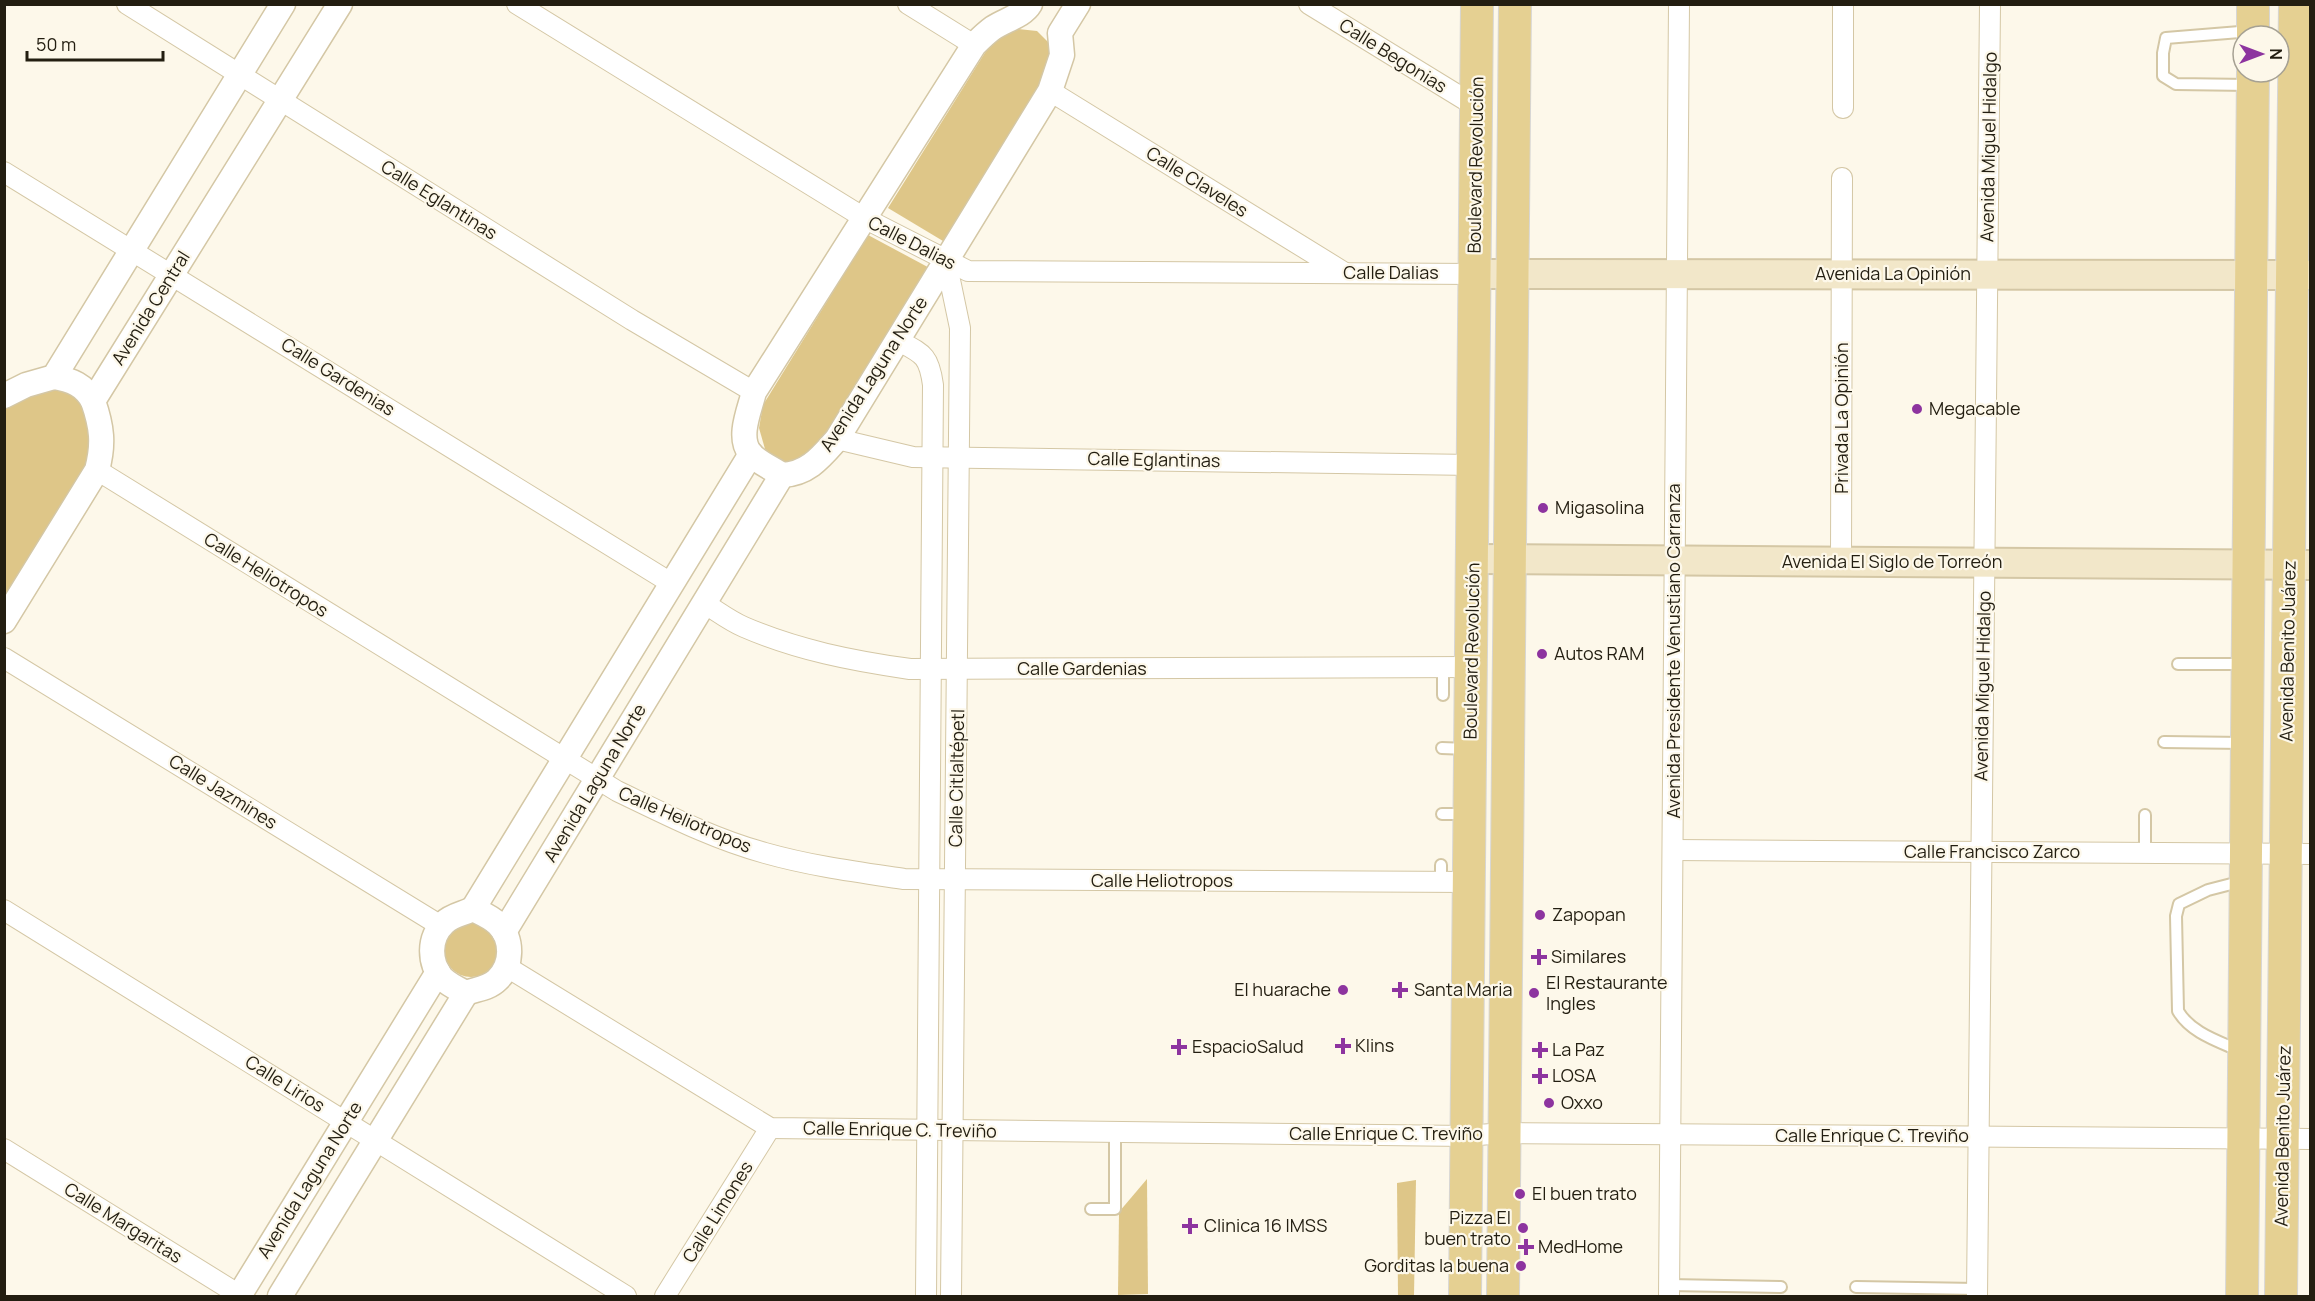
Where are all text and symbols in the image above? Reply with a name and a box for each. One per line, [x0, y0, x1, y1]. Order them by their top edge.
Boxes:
street label: Calle Begonias [1335, 12, 1452, 98]
scale bar [27, 24, 164, 62]
north arrow [2231, 24, 2291, 84]
text: 50 m [36, 32, 76, 56]
text: N [2265, 48, 2287, 60]
street label: Avenida Miguel Hidalgo [1974, 51, 2002, 242]
street label: Boulevard Revolución [1461, 76, 1489, 254]
street label: Calle Claveles [1142, 140, 1253, 222]
street label: Calle Eglantinas [377, 154, 502, 245]
street label: Calle Dalias [865, 210, 960, 274]
street label: Avenida Central [105, 246, 195, 369]
street label: Calle Dalias [1343, 260, 1439, 284]
street label: Avenida La Opinión [1815, 261, 1971, 285]
street label: Avenida Laguna Norte [814, 291, 932, 456]
street label: Calle Gardenias [277, 332, 400, 421]
street label: Privada La Opinión [1829, 342, 1853, 494]
place label: Megacable [1929, 396, 2021, 420]
marker: Megacable [1910, 402, 1924, 416]
street label: Calle Eglantinas [1087, 446, 1221, 472]
street label: Avenida Presidente Venustiano Carranza [1661, 483, 1685, 819]
place label: Migasolina [1555, 495, 1644, 519]
marker: Migasolina [1536, 501, 1550, 515]
street label: Calle Heliotropos [200, 526, 333, 622]
street label: Avenida El Siglo de Torreón [1782, 549, 2002, 573]
street label: Avenida Benito Juárez [2273, 560, 2301, 742]
street label: Boulevard Revolución [1457, 562, 1485, 740]
street label: Avenida Miguel Hidalgo [1968, 590, 1996, 781]
place label: Autos RAM [1554, 641, 1644, 665]
marker: Autos RAM [1535, 647, 1549, 661]
street label: Calle Gardenias [1017, 656, 1147, 680]
street label: Avenida Laguna Norte [537, 699, 651, 866]
street label: Calle Citlaltépetl [943, 709, 969, 847]
street label: Calle Jazmines [165, 748, 282, 834]
street label: Calle Heliotropos [615, 780, 756, 858]
street label: Calle Francisco Zarco [1904, 839, 2080, 863]
street label: Calle Heliotropos [1091, 868, 1233, 892]
place label: Zapopan [1552, 902, 1626, 926]
marker: Zapopan [1533, 908, 1547, 922]
place label: Similares [1551, 944, 1626, 968]
marker: Similares [1532, 950, 1546, 964]
place label: El Restaurante Ingles [1546, 970, 1667, 1015]
place label: El huarache [1234, 977, 1331, 1001]
place label: Santa Maria [1414, 977, 1512, 1001]
marker: Santa Maria [1391, 981, 1409, 999]
marker: El huarache [1336, 983, 1350, 997]
marker: El Restaurante Ingles [1527, 986, 1541, 1000]
place label: Klins [1355, 1033, 1394, 1057]
place label: EspacioSalud [1192, 1034, 1304, 1058]
place label: La Paz [1552, 1037, 1605, 1061]
marker: EspacioSalud [1170, 1038, 1188, 1056]
marker: Klins [1336, 1039, 1350, 1053]
marker: La Paz [1533, 1043, 1547, 1057]
street label: Avenida Benito Juárez [2268, 1045, 2296, 1227]
street label: Calle Lirios [241, 1049, 330, 1117]
place label: LOSA [1552, 1063, 1597, 1087]
marker: LOSA [1533, 1069, 1547, 1083]
place label: Oxxo [1561, 1090, 1603, 1114]
marker: Oxxo [1542, 1096, 1556, 1110]
street label: Avenida Laguna Norte [251, 1097, 367, 1262]
street label: Calle Enrique C. Treviño [803, 1115, 997, 1143]
street label: Calle Enrique C. Treviño [1289, 1121, 1483, 1145]
street label: Calle Enrique C. Treviño [1775, 1123, 1969, 1147]
street label: Calle Limones [676, 1156, 758, 1267]
street label: Calle Margaritas [60, 1176, 187, 1268]
place label: El buen trato [1532, 1181, 1637, 1205]
marker: El buen trato [1513, 1187, 1527, 1201]
place label: Pizza El buen trato [1424, 1205, 1511, 1250]
place label: Clinica 16 IMSS [1204, 1213, 1327, 1237]
marker: Clinica 16 IMSS [1181, 1217, 1199, 1235]
marker: Pizza El buen trato [1516, 1221, 1530, 1235]
place label: MedHome [1538, 1234, 1623, 1258]
marker: MedHome [1519, 1240, 1533, 1254]
place label: Gorditas la buena [1364, 1253, 1509, 1277]
marker: Gorditas la buena [1514, 1259, 1528, 1273]

